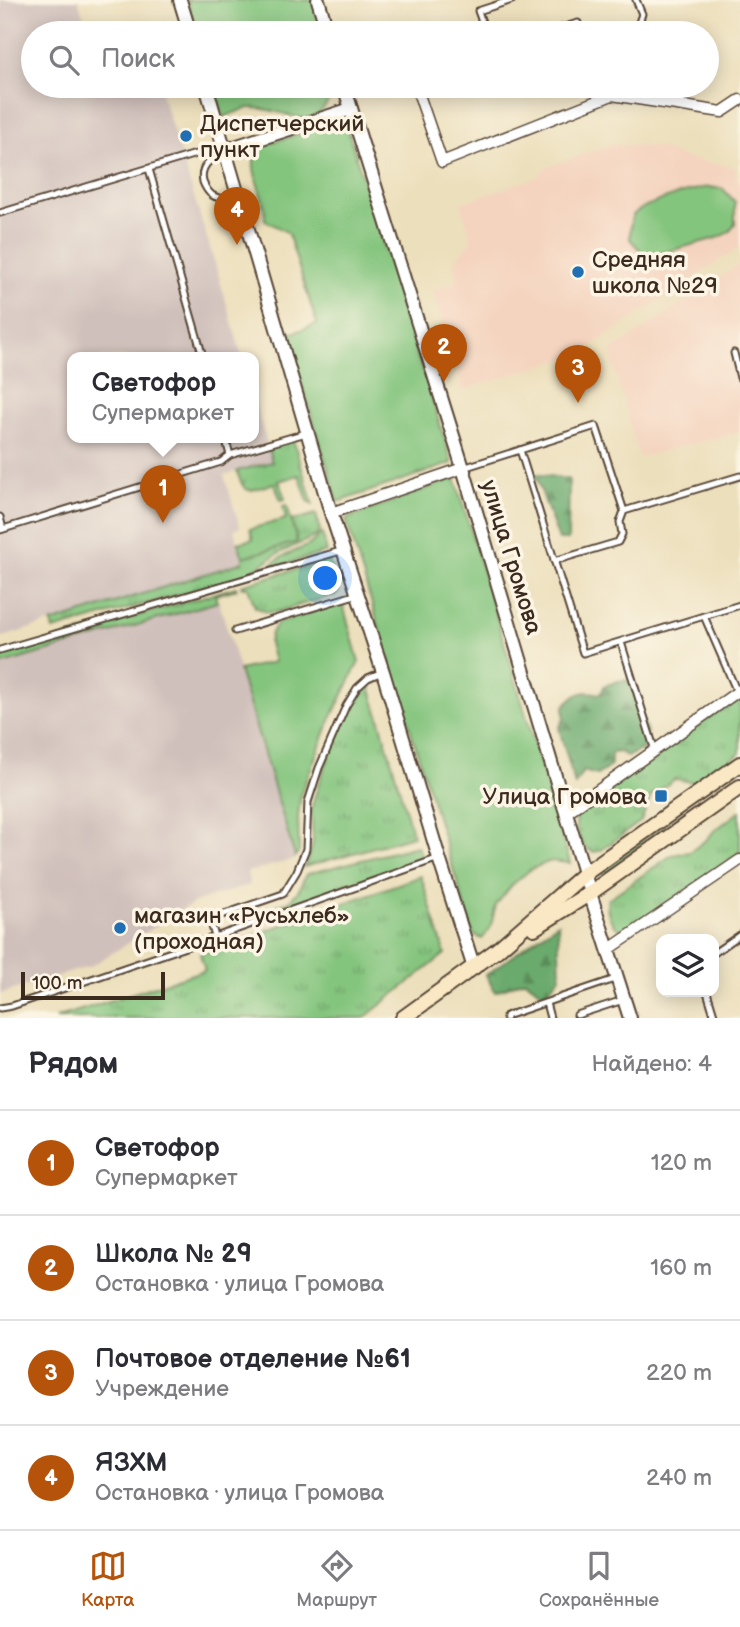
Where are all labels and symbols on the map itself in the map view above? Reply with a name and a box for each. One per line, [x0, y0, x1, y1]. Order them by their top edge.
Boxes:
place label: Диспетчерский пункт [200, 110, 364, 164]
marker: Диспетчерский пункт [178, 128, 194, 144]
pin: 4 [214, 187, 260, 245]
place label: Средняя школа №29 [592, 246, 718, 300]
marker: Средняя школа №29 [570, 264, 586, 280]
pin: 2 [421, 324, 467, 382]
pin: 3 [555, 345, 601, 403]
pin: 1 [140, 465, 186, 523]
street label: улица Громова [474, 477, 548, 638]
your location [308, 561, 342, 595]
place label: Улица Громова [482, 783, 647, 811]
marker: Улица Громова [653, 788, 669, 804]
place label: магазин «Русьхлеб» (проходная) [134, 902, 350, 956]
marker: магазин «Русьхлеб» (проходная) [112, 920, 128, 936]
scale bar [21, 969, 164, 1001]

